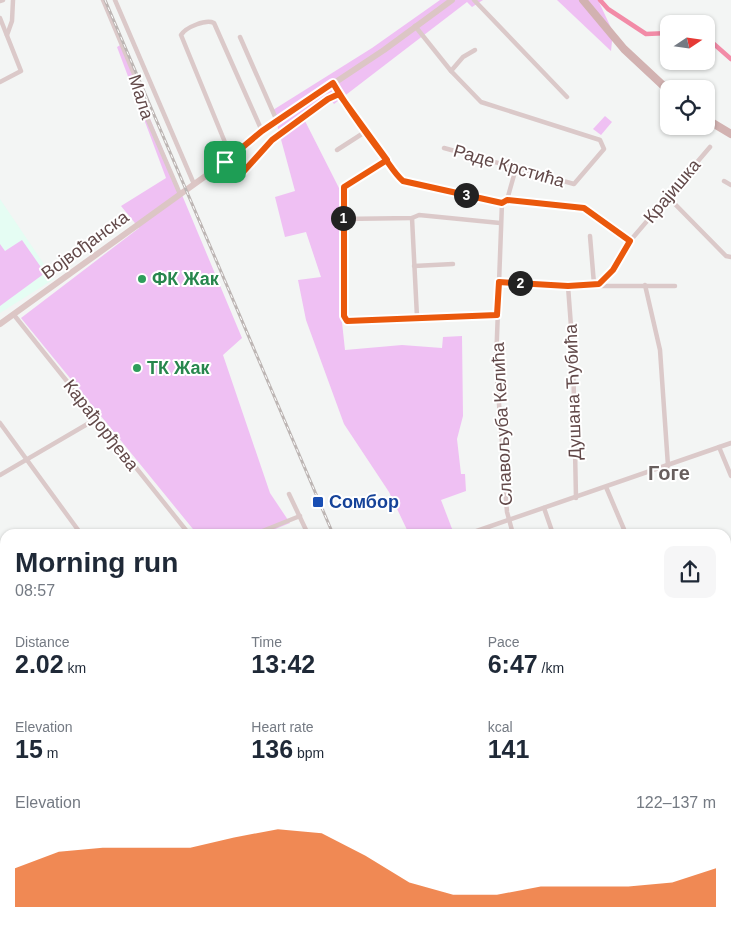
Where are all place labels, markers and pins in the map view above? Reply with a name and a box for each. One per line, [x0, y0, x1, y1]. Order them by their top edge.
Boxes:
pin [204, 141, 246, 183]
pin: 3 [454, 182, 478, 208]
pin: 1 [330, 206, 356, 230]
place label: ФК Жак [152, 269, 220, 289]
pin: 2 [508, 270, 532, 296]
marker: ФК Жак [136, 273, 148, 285]
place label: ТК Жак [147, 358, 210, 378]
marker: ТК Жак [131, 362, 143, 374]
place label: Сомбор [329, 492, 399, 512]
marker: Сомбор [311, 495, 325, 509]

